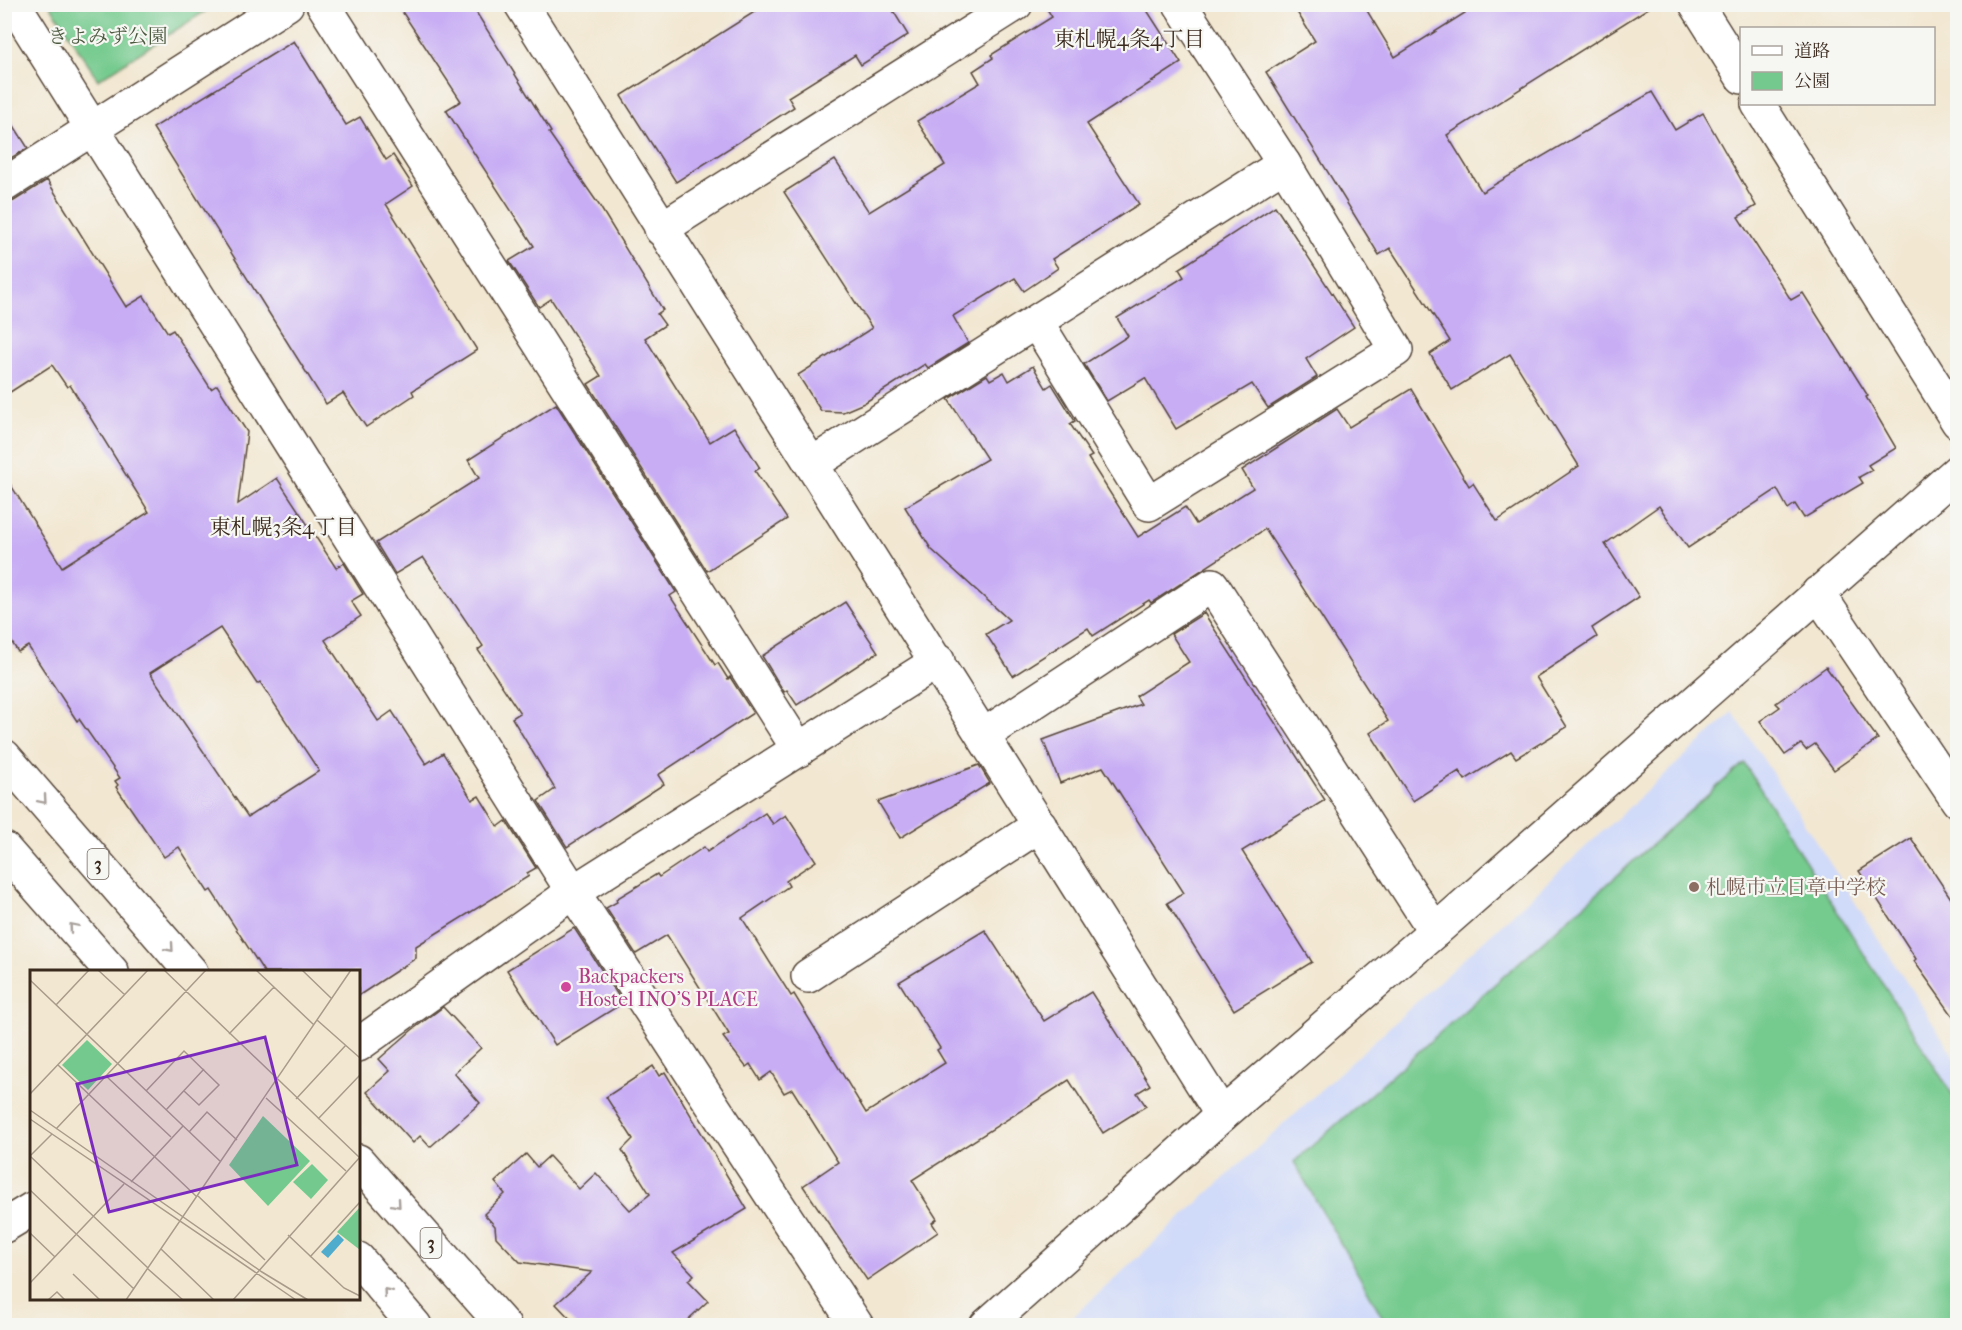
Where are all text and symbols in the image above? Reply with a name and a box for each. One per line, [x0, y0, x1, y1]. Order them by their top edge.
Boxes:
park label: きよみず公園 [48, 25, 168, 48]
district label: 東札幌4条4丁目 [1054, 27, 1204, 51]
legend [1740, 27, 1935, 105]
text: 道路 [1794, 41, 1830, 62]
text: 公園 [1794, 71, 1830, 92]
district label: 東札幌3条4丁目 [209, 515, 357, 539]
one-way arrow [36, 793, 47, 804]
road number: 3 [88, 849, 108, 879]
place label: 札幌市立日章中学校 [1706, 876, 1886, 899]
marker: 札幌市立日章中学校 [1687, 880, 1701, 894]
one-way arrow [69, 923, 80, 934]
one-way arrow [163, 941, 174, 951]
place label: Backpackers Hostel INO'S PLACE [578, 965, 758, 1011]
inset map [30, 970, 360, 1300]
marker: Backpackers Hostel INO'S PLACE [559, 980, 573, 994]
one-way arrow [390, 1198, 401, 1208]
road number: 3 [420, 1228, 442, 1258]
one-way arrow [383, 1288, 394, 1299]

